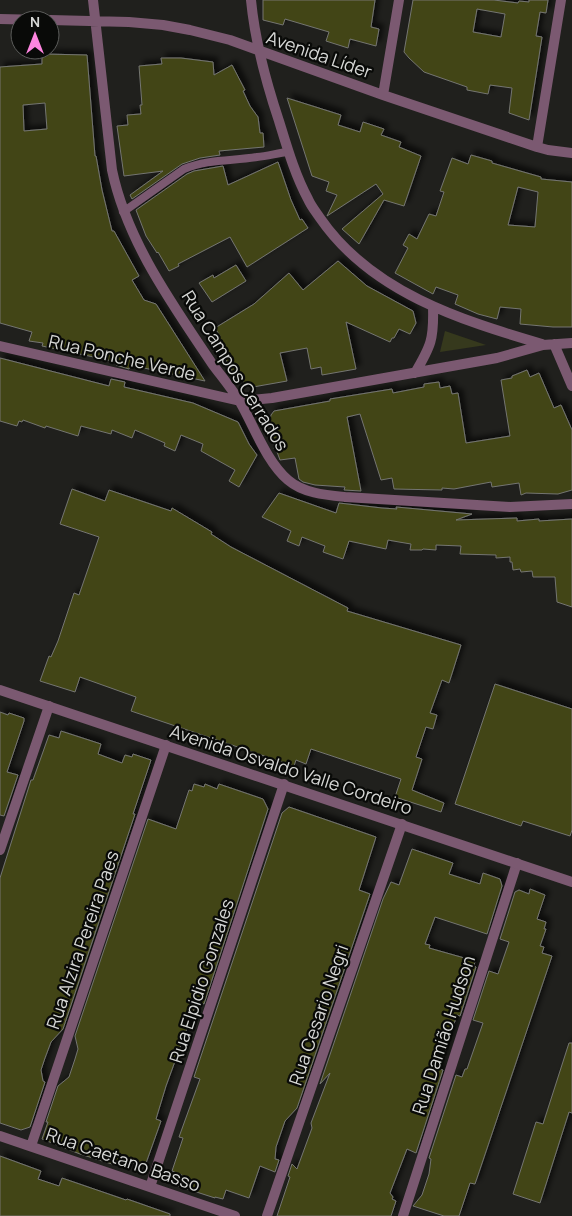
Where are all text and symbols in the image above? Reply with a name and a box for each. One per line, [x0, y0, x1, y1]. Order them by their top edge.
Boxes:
north arrow [10, 10, 60, 60]
text: N [30, 12, 40, 31]
street label: Avenida Líder [263, 25, 376, 83]
street label: Rua Campos Cerrados [177, 286, 295, 455]
street label: Rua Ponche Verde [46, 328, 198, 386]
street label: Avenida Osvaldo Valle Cordeiro [167, 718, 416, 820]
street label: Rua Alzira Pereira Paes [40, 847, 124, 1032]
street label: Rua Elpidio Gonzales [163, 896, 239, 1066]
street label: Rua Cesario Negri [283, 941, 353, 1088]
street label: Rua Damião Hudson [406, 952, 480, 1117]
street label: Rua Caetano Basso [43, 1121, 204, 1197]

